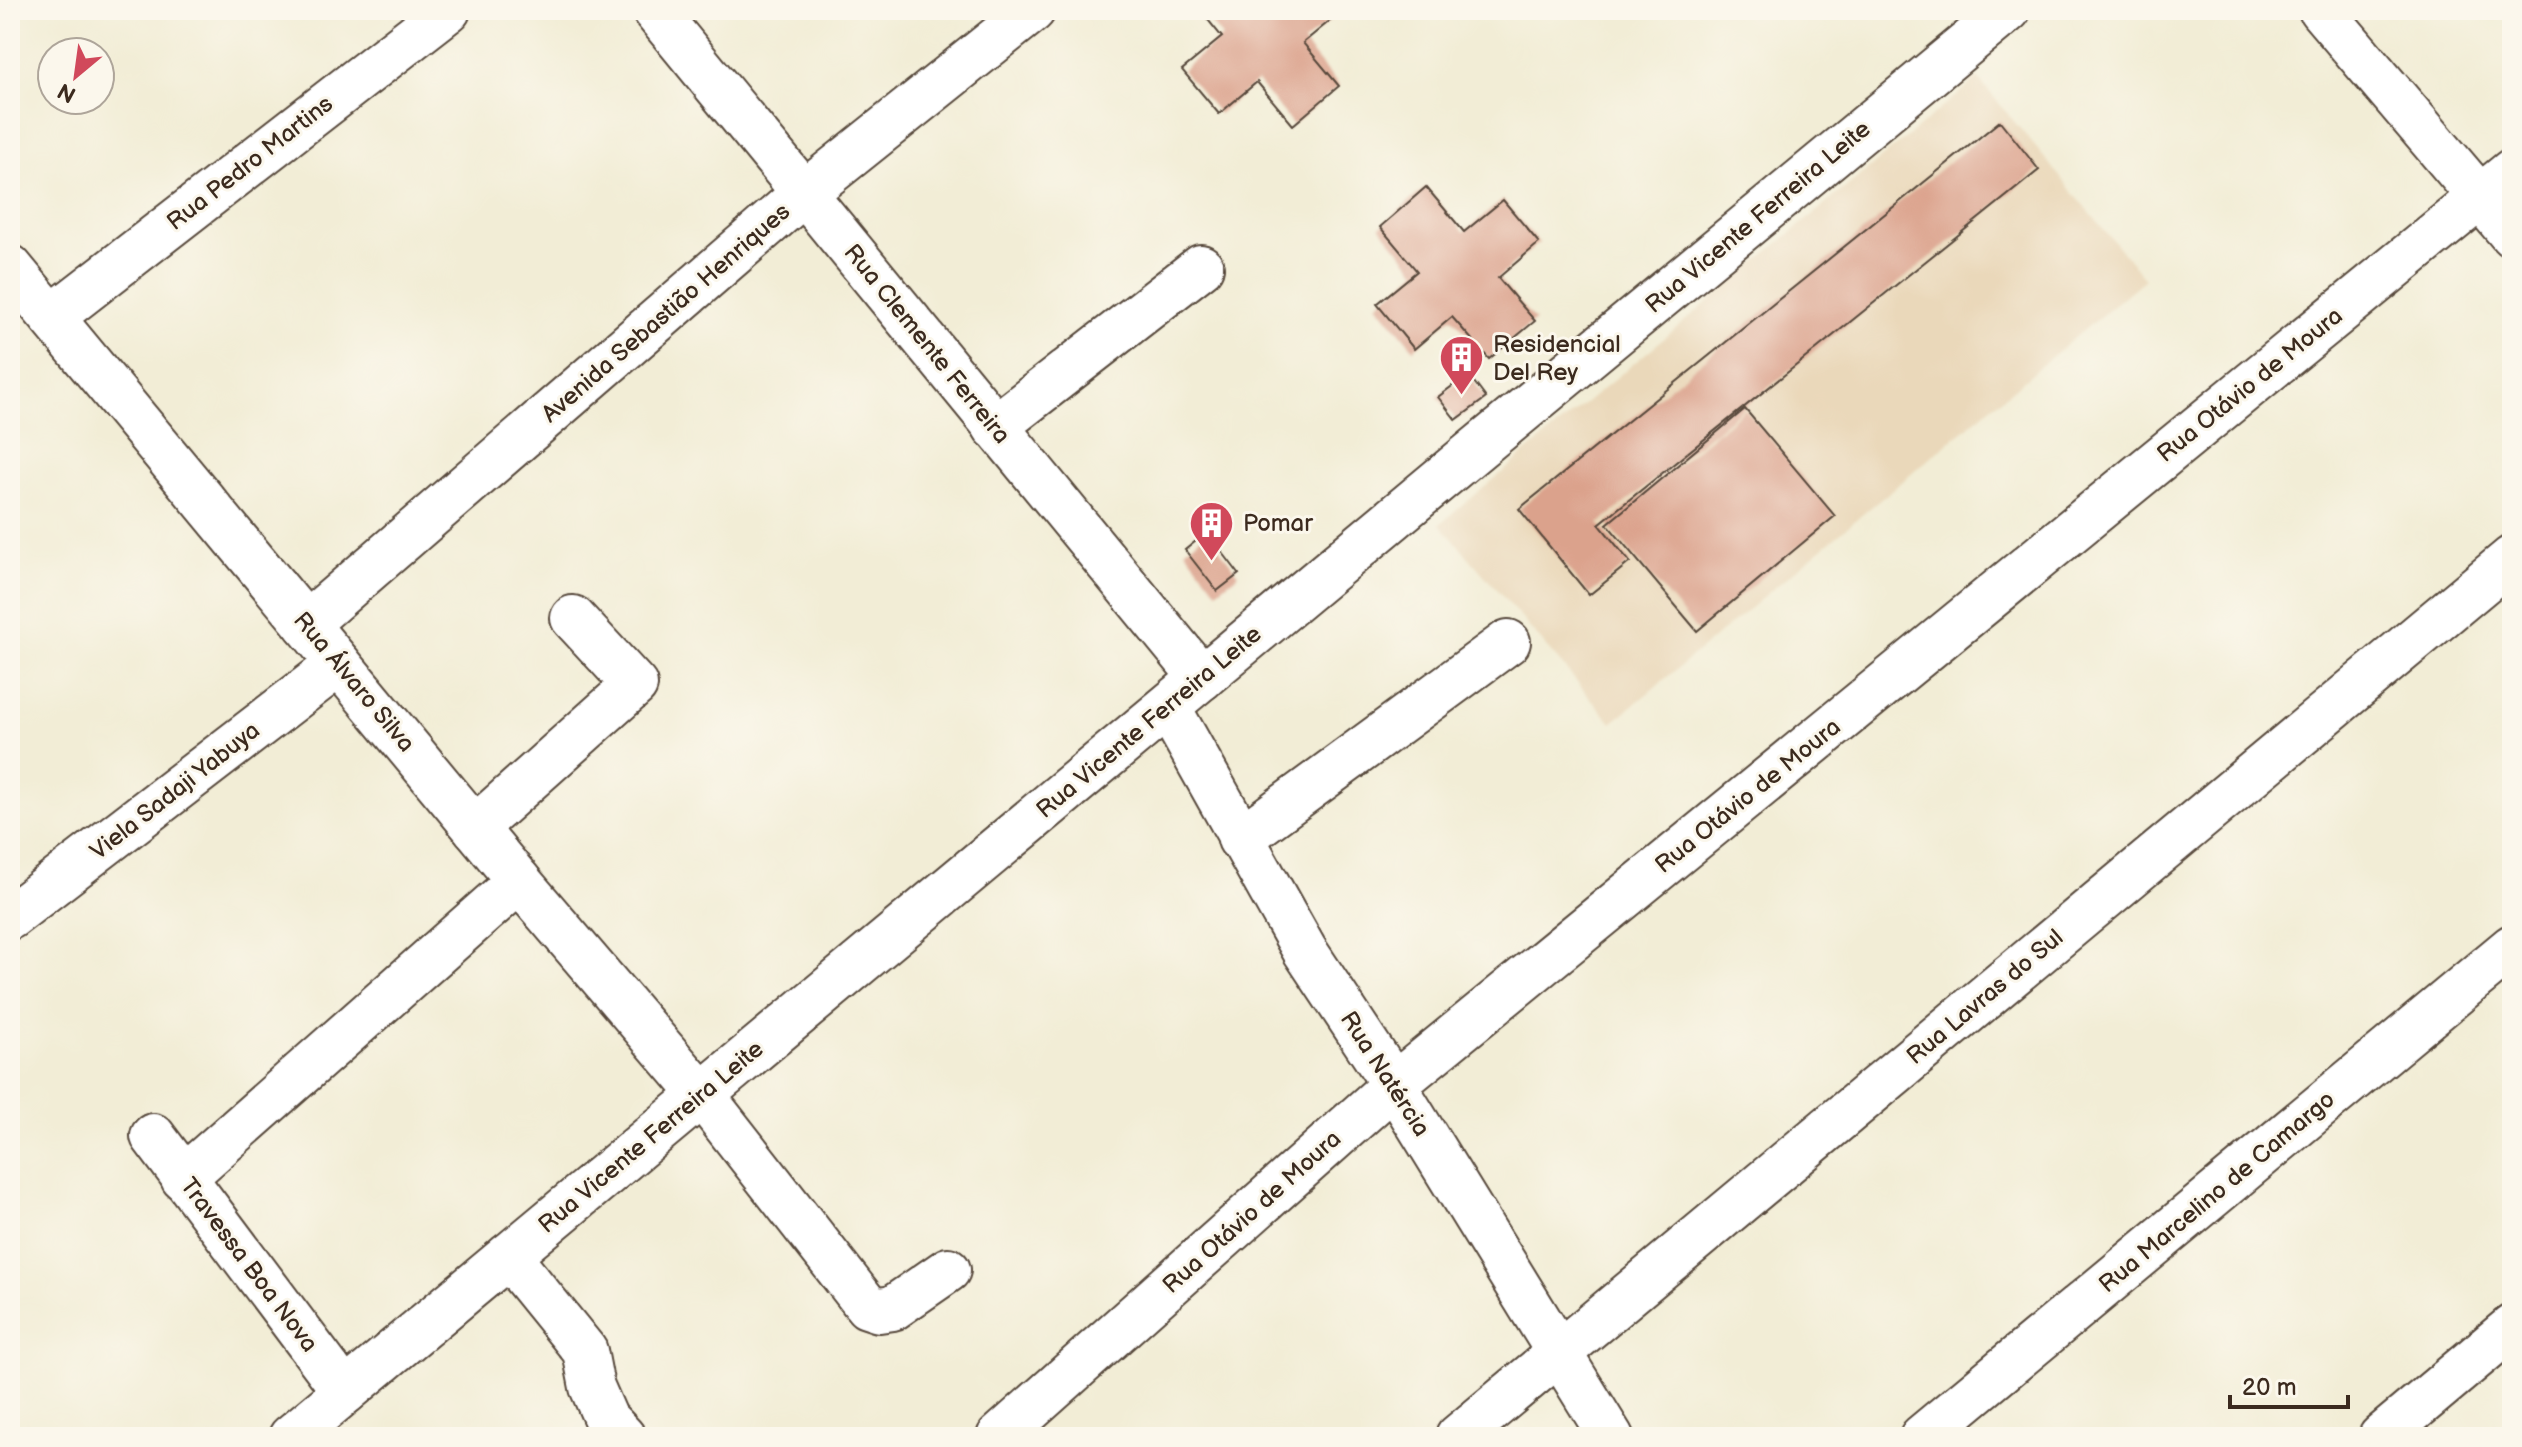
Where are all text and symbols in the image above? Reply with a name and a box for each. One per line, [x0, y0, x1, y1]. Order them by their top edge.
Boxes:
north arrow [36, 36, 116, 116]
text: N [53, 76, 81, 108]
street label: Rua Pedro Martins [161, 89, 339, 237]
street label: Rua Vicente Ferreira Leite [1640, 114, 1876, 320]
street label: Avenida Sebastião Henriques [536, 197, 796, 429]
street label: Rua Clemente Ferreira [838, 238, 1016, 450]
street label: Rua Otávio de Moura [2152, 301, 2348, 469]
place label: Residencial Del Rey [1493, 330, 1621, 387]
building icon: Residencial Del Rey [1438, 334, 1486, 397]
building icon: Pomar [1188, 499, 1236, 562]
place label: Pomar [1243, 509, 1313, 538]
street label: Rua Álvaro Silva [287, 606, 422, 758]
street label: Rua Vicente Ferreira Leite [1031, 619, 1267, 825]
street label: Rua Otávio de Moura [1650, 712, 1846, 880]
street label: Viela Sadaji Yabuya [84, 716, 266, 866]
street label: Rua Lavras do Sul [1901, 923, 2069, 1071]
street label: Rua Natércia [1334, 1006, 1436, 1142]
street label: Rua Vicente Ferreira Leite [533, 1034, 769, 1240]
street label: Rua Marcelino de Camargo [2093, 1085, 2341, 1299]
street label: Rua Otávio de Moura [1157, 1124, 1347, 1300]
street label: Travessa Boa Nova [174, 1172, 324, 1358]
scale bar [2230, 1359, 2348, 1409]
text: 20 m [2242, 1373, 2297, 1402]

